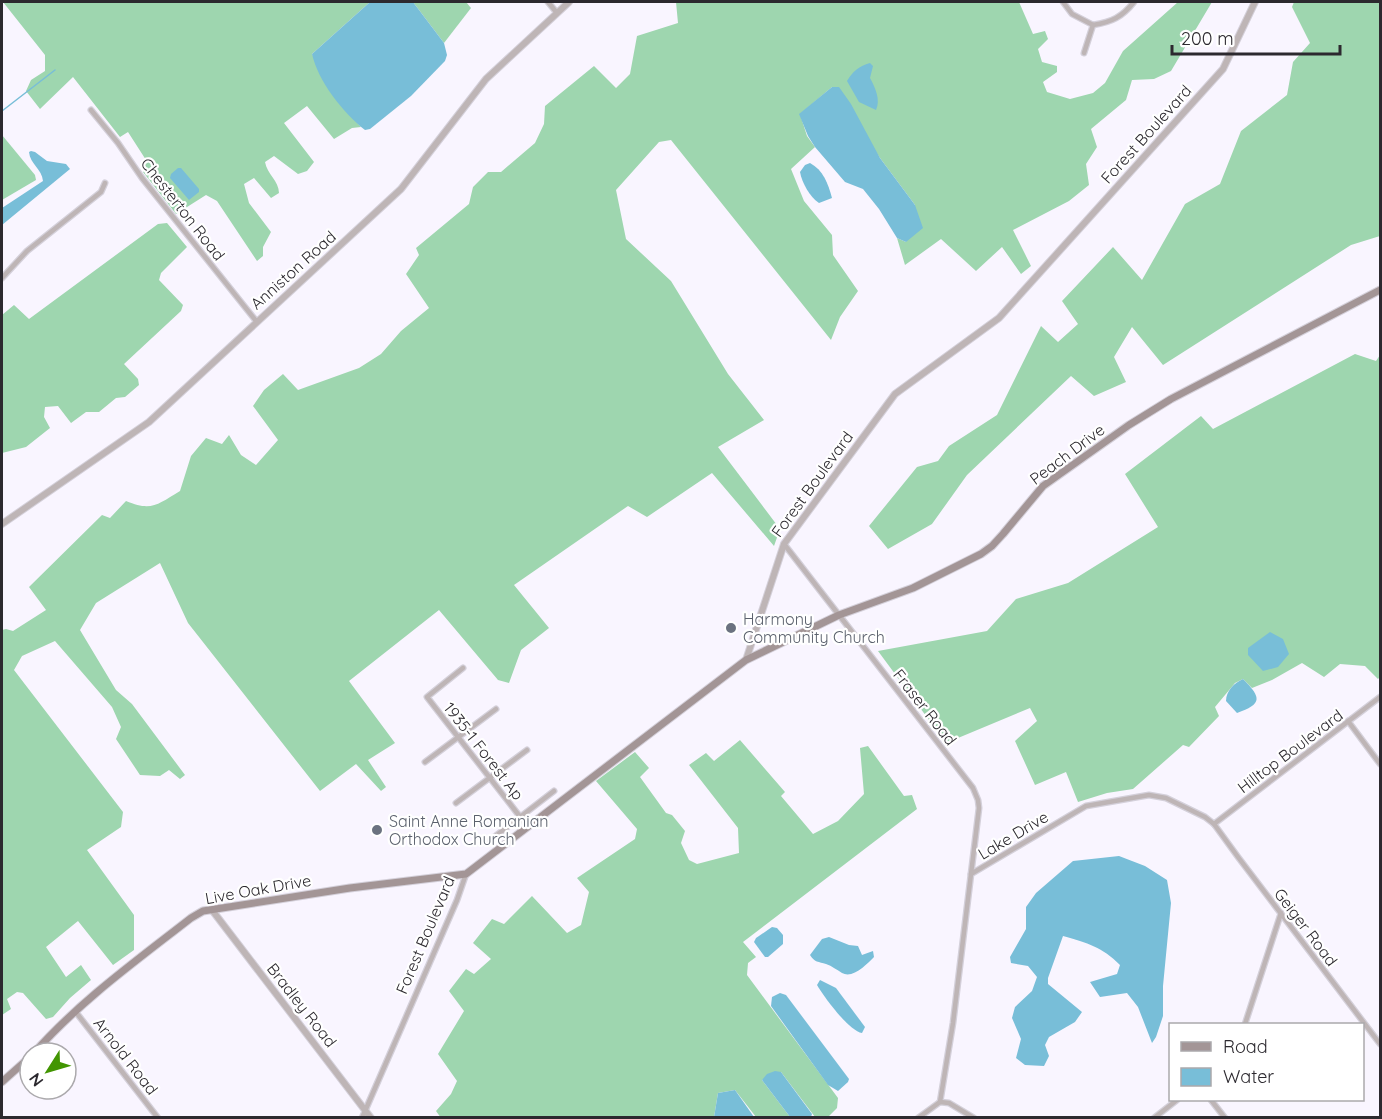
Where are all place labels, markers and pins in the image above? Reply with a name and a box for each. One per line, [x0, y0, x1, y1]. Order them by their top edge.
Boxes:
place label: Harmony Community Church [743, 609, 885, 647]
marker: Harmony Community Church [724, 621, 738, 635]
place label: Saint Anne Romanian Orthodox Church [389, 811, 549, 849]
marker: Saint Anne Romanian Orthodox Church [370, 823, 384, 837]

